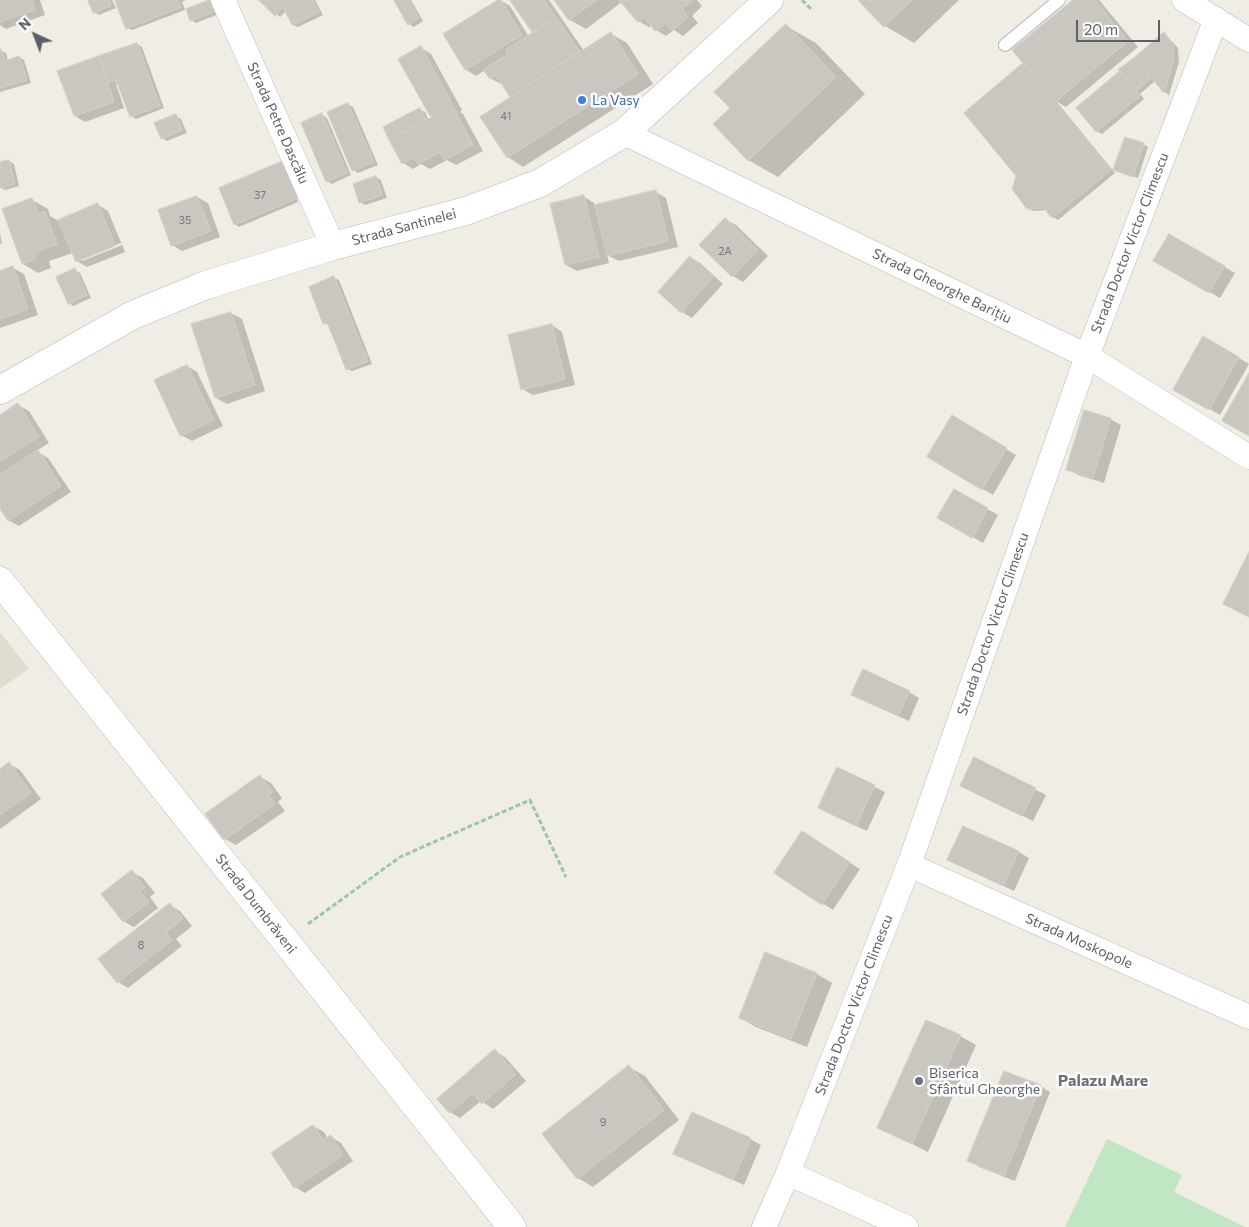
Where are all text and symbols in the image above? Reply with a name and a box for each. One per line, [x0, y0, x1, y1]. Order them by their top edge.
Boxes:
north arrow [10, 10, 60, 60]
scale bar [1079, 10, 1163, 42]
text: N [15, 14, 34, 33]
text: 20 m [1084, 20, 1118, 38]
street label: Strada Petre Dascălu [244, 60, 312, 186]
place label: La Vasy [592, 92, 640, 108]
marker: La Vasy [576, 94, 588, 106]
house number: 41 [501, 109, 511, 123]
street label: Strada Doctor Victor Climescu [1088, 150, 1172, 336]
house number: 37 [254, 188, 266, 202]
street label: Strada Santinelei [350, 205, 458, 249]
house number: 35 [179, 213, 191, 227]
house number: 2A [718, 244, 732, 258]
street label: Strada Gheorghe Barițiu [870, 245, 1014, 327]
street label: Strada Doctor Victor Climescu [954, 530, 1032, 718]
street label: Strada Dumbrăveni [212, 851, 300, 957]
street label: Strada Moskopole [1023, 910, 1135, 972]
street label: Strada Doctor Victor Climescu [812, 912, 896, 1098]
house number: 8 [138, 938, 144, 952]
place label: Biserica Sfântul Gheorghe [929, 1065, 1040, 1098]
district label: Palazu Mare [1058, 1071, 1148, 1091]
marker: Biserica Sfântul Gheorghe [913, 1075, 925, 1087]
house number: 9 [600, 1115, 606, 1129]

